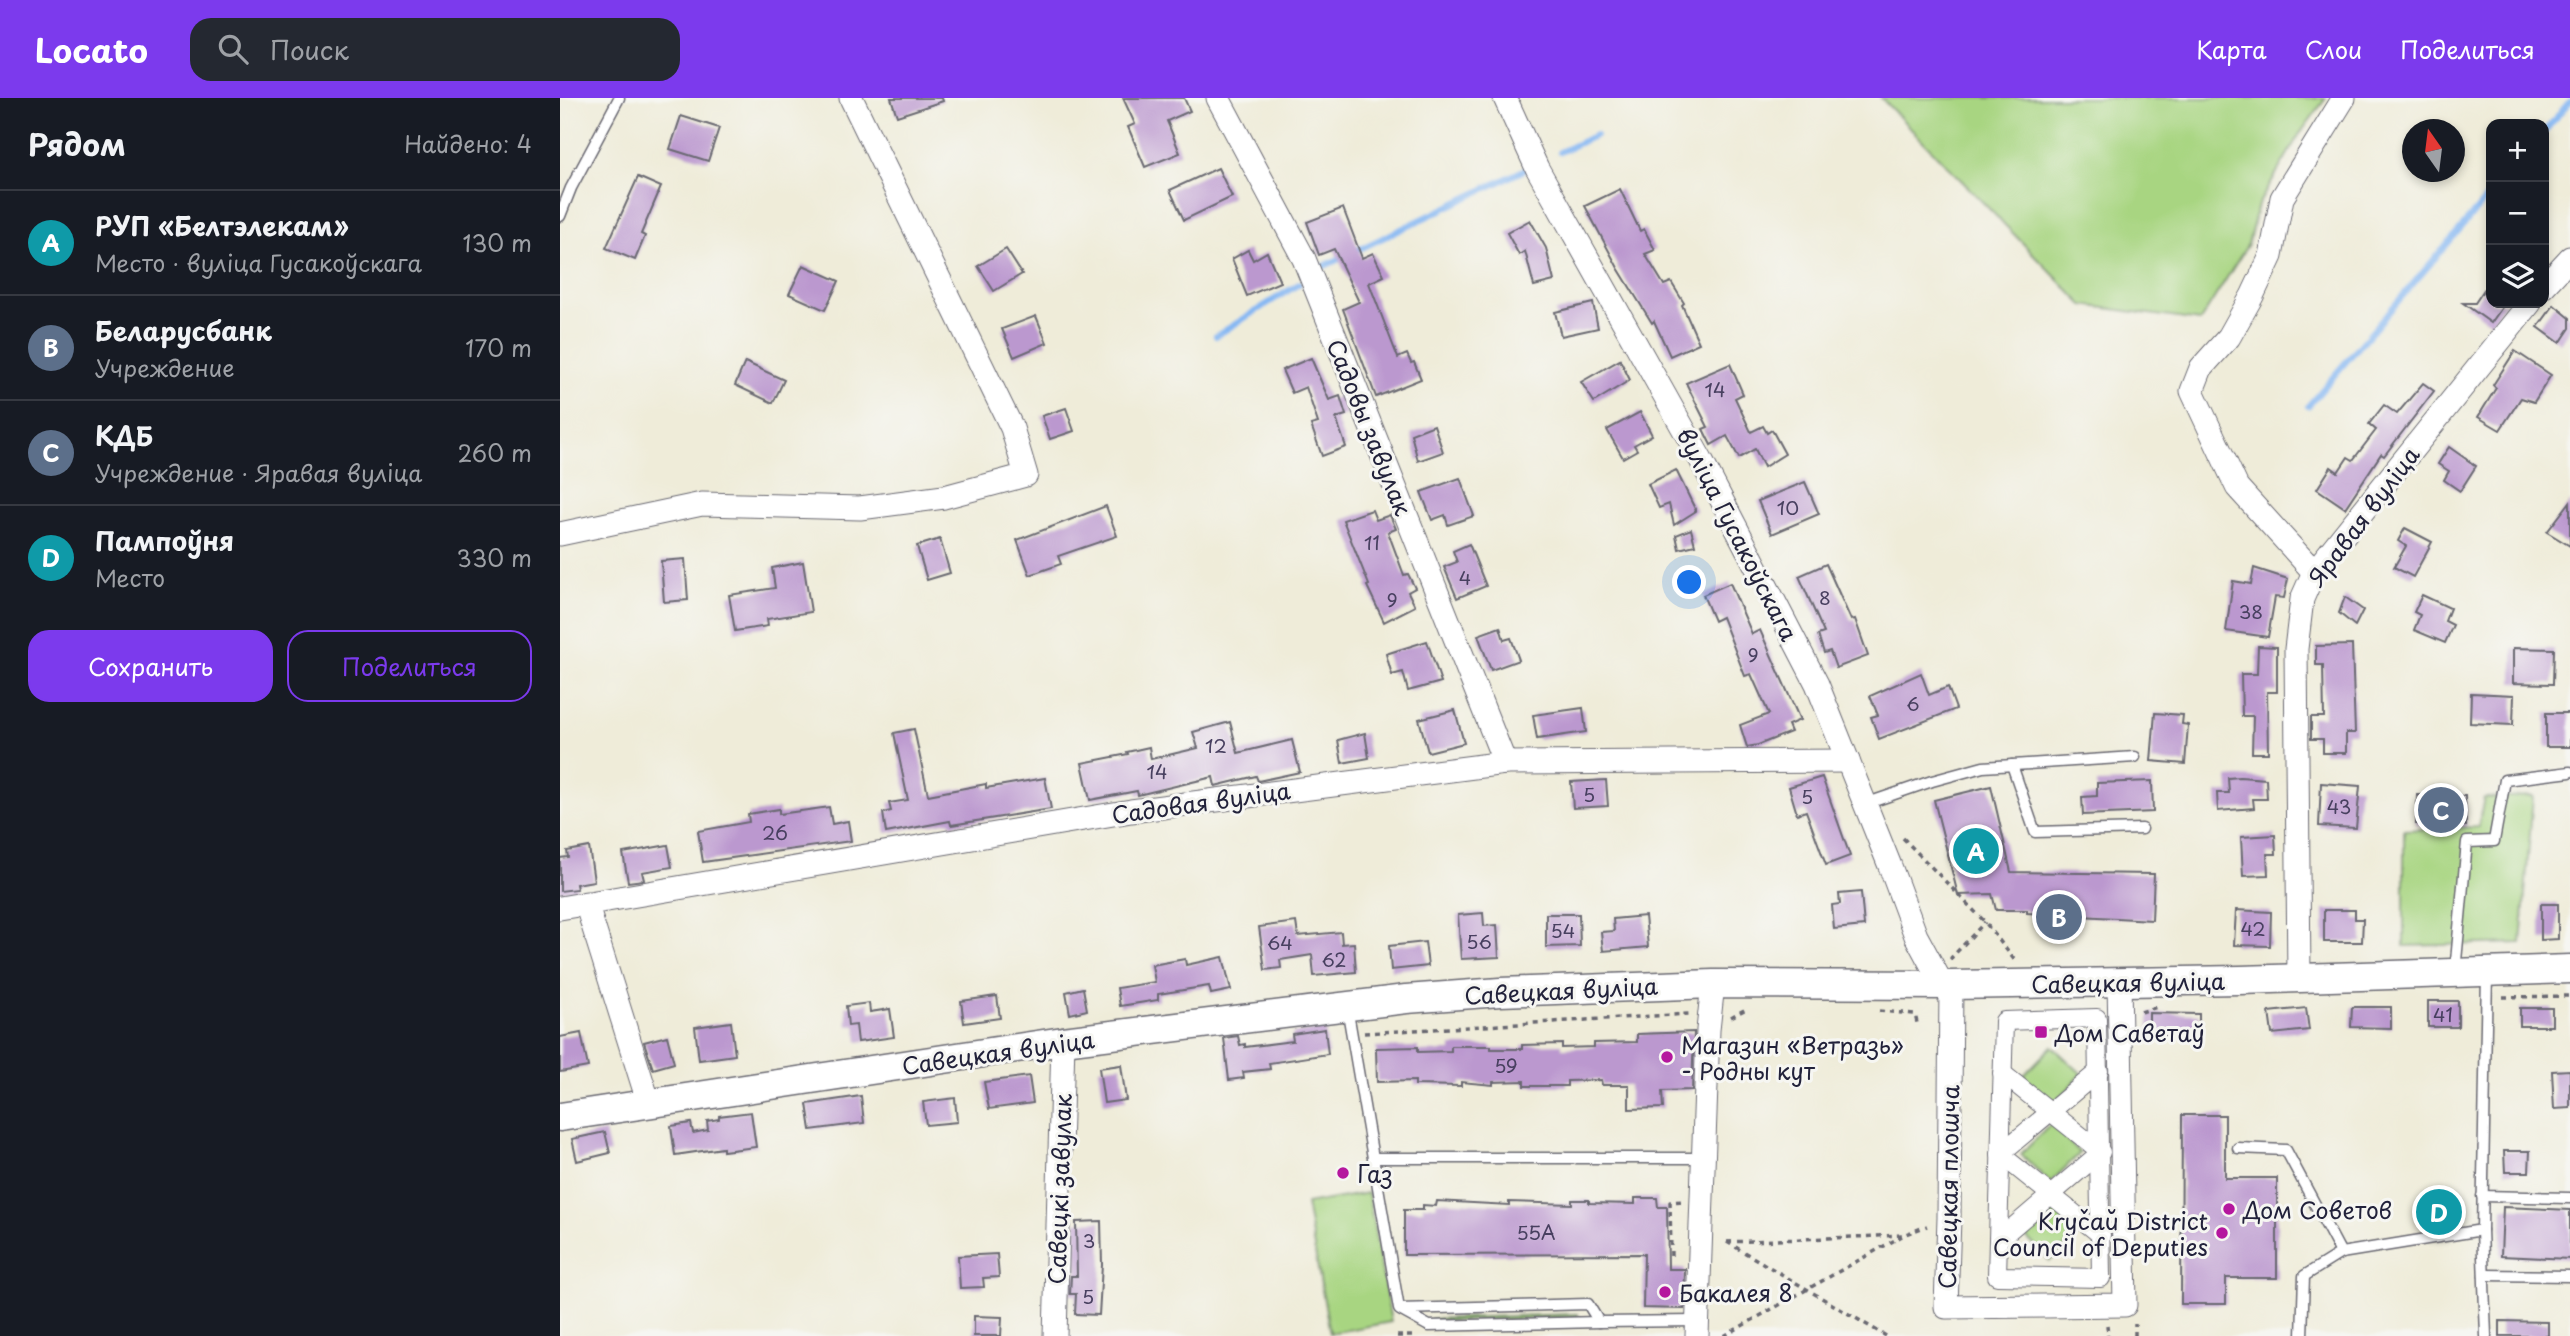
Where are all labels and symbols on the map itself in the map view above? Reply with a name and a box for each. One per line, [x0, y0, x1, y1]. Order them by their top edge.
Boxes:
north arrow [2402, 119, 2465, 182]
street label: Садовы завулак [1319, 334, 1421, 521]
house number: 14 [1704, 375, 1726, 403]
street label: вуліца Гусакоўскага [1669, 421, 1807, 647]
street label: Яравая вуліца [2298, 439, 2427, 594]
house number: 10 [1777, 493, 1799, 521]
house number: 11 [1364, 528, 1380, 556]
house number: 4 [1459, 563, 1471, 591]
your location [1672, 565, 1706, 599]
house number: 8 [1819, 583, 1831, 611]
house number: 9 [1386, 585, 1398, 613]
house number: 38 [2239, 597, 2263, 625]
house number: 9 [1747, 640, 1759, 668]
house number: 6 [1906, 689, 1920, 717]
house number: 12 [1205, 731, 1227, 759]
house number: 14 [1146, 757, 1168, 785]
street label: Садовая вуліца [1109, 772, 1293, 832]
house number: 5 [1583, 780, 1595, 808]
house number: 5 [1801, 782, 1813, 810]
pin: C [2418, 784, 2464, 836]
house number: 43 [2327, 792, 2351, 820]
house number: 26 [762, 818, 788, 846]
pin: A [1953, 825, 1999, 877]
pin: B [2036, 891, 2082, 943]
house number: 42 [2240, 914, 2266, 942]
house number: 54 [1551, 916, 1575, 944]
house number: 56 [1466, 927, 1492, 955]
house number: 64 [1267, 928, 1293, 956]
house number: 62 [1322, 945, 1346, 973]
street label: Савецкая вуліца [2031, 963, 2225, 1001]
street label: Савецкая вуліца [1463, 967, 1659, 1013]
house number: 41 [2433, 1000, 2453, 1028]
place label: Дом Саветаў [2054, 1015, 2205, 1050]
street label: Савецкая вуліца [900, 1021, 1096, 1083]
marker: Дом Саветаў [2033, 1024, 2049, 1040]
place label: Магазин «Ветразь» - Родны кут [1681, 1027, 1904, 1088]
marker: Магазин «Ветразь» - Родны кут [1659, 1049, 1675, 1065]
house number: 59 [1494, 1051, 1518, 1079]
street label: Савецкая плошча [1929, 1084, 1967, 1289]
street label: Савецкі завулак [1038, 1093, 1080, 1285]
place label: Газ [1357, 1156, 1393, 1191]
marker: Газ [1335, 1165, 1351, 1181]
pin: D [2416, 1186, 2462, 1238]
place label: Дом Советов [2242, 1192, 2392, 1227]
marker: Дом Советов [2221, 1201, 2237, 1217]
place label: Kryčaŭ District Council of Deputies [1993, 1203, 2208, 1264]
house number: 55А [1517, 1218, 1556, 1246]
marker: Kryčaŭ District Council of Deputies [2214, 1225, 2230, 1241]
house number: 3 [1083, 1226, 1095, 1254]
place label: Бакалея 8 [1679, 1275, 1793, 1310]
house number: 5 [1082, 1282, 1094, 1310]
marker: Бакалея 8 [1657, 1284, 1673, 1300]

